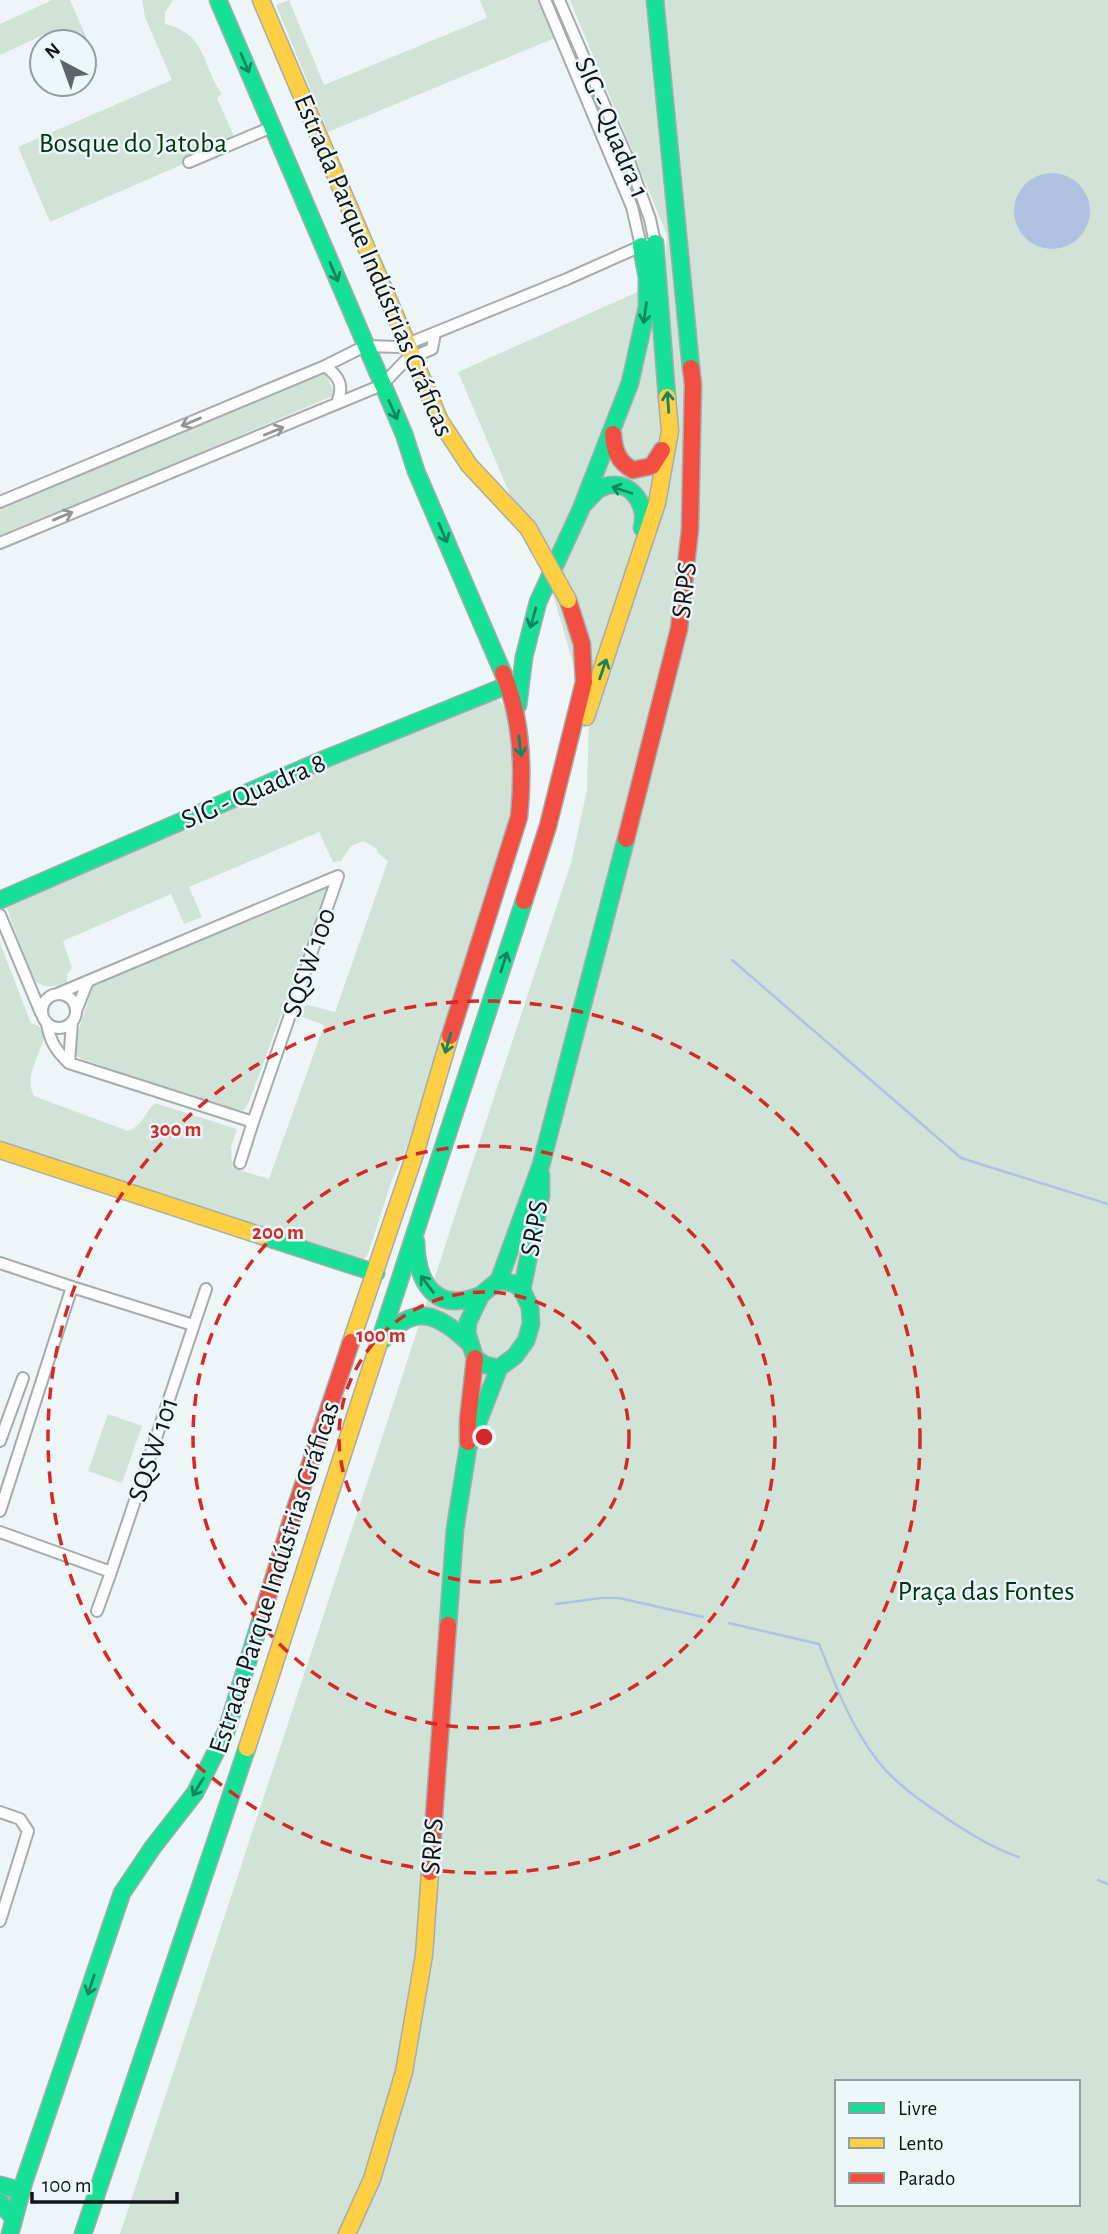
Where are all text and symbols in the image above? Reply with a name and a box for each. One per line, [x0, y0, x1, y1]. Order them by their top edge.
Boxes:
north arrow [28, 28, 98, 98]
text: N [42, 40, 64, 63]
one-way arrow [239, 52, 252, 73]
street label: SIG - Quadra 1 [569, 53, 653, 202]
street label: Estrada Parque Indústrias Gráficas [288, 91, 458, 441]
park label: Bosque do Jatoba [39, 130, 227, 158]
one-way arrow [328, 261, 341, 283]
one-way arrow [638, 301, 651, 324]
one-way arrow [661, 391, 674, 414]
one-way arrow [387, 399, 400, 420]
one-way arrow [181, 416, 202, 429]
one-way arrow [262, 424, 284, 437]
one-way arrow [611, 483, 633, 495]
one-way arrow [51, 509, 73, 522]
one-way arrow [437, 522, 450, 543]
street label: SRPS [668, 560, 702, 620]
one-way arrow [526, 606, 539, 628]
one-way arrow [598, 658, 610, 680]
one-way arrow [514, 734, 527, 757]
street label: SIG - Quadra 8 [177, 749, 330, 835]
street label: SQSW 100 [278, 905, 342, 1021]
one-way arrow [498, 951, 511, 973]
one-way arrow [441, 1032, 454, 1054]
text: 300 m [150, 1119, 202, 1140]
street label: SRPS [516, 1198, 554, 1259]
text: 200 m [252, 1222, 304, 1243]
one-way arrow [420, 1275, 435, 1294]
text: 100 m [356, 1325, 406, 1346]
street label: SQSW 101 [124, 1394, 184, 1505]
street label: Estrada Parque Indústrias Gráficas [205, 1398, 345, 1757]
centre of rings [472, 1425, 496, 1449]
park label: Praça das Fontes [897, 1578, 1075, 1606]
one-way arrow [191, 1776, 205, 1796]
street label: SRPS [417, 1817, 449, 1875]
one-way arrow [84, 1973, 96, 1995]
legend [835, 2080, 1080, 2206]
text: Livre [898, 2098, 937, 2119]
text: Lento [898, 2133, 944, 2154]
scale bar [32, 2160, 177, 2204]
text: Parado [898, 2168, 955, 2189]
text: 100 m [42, 2175, 92, 2196]

